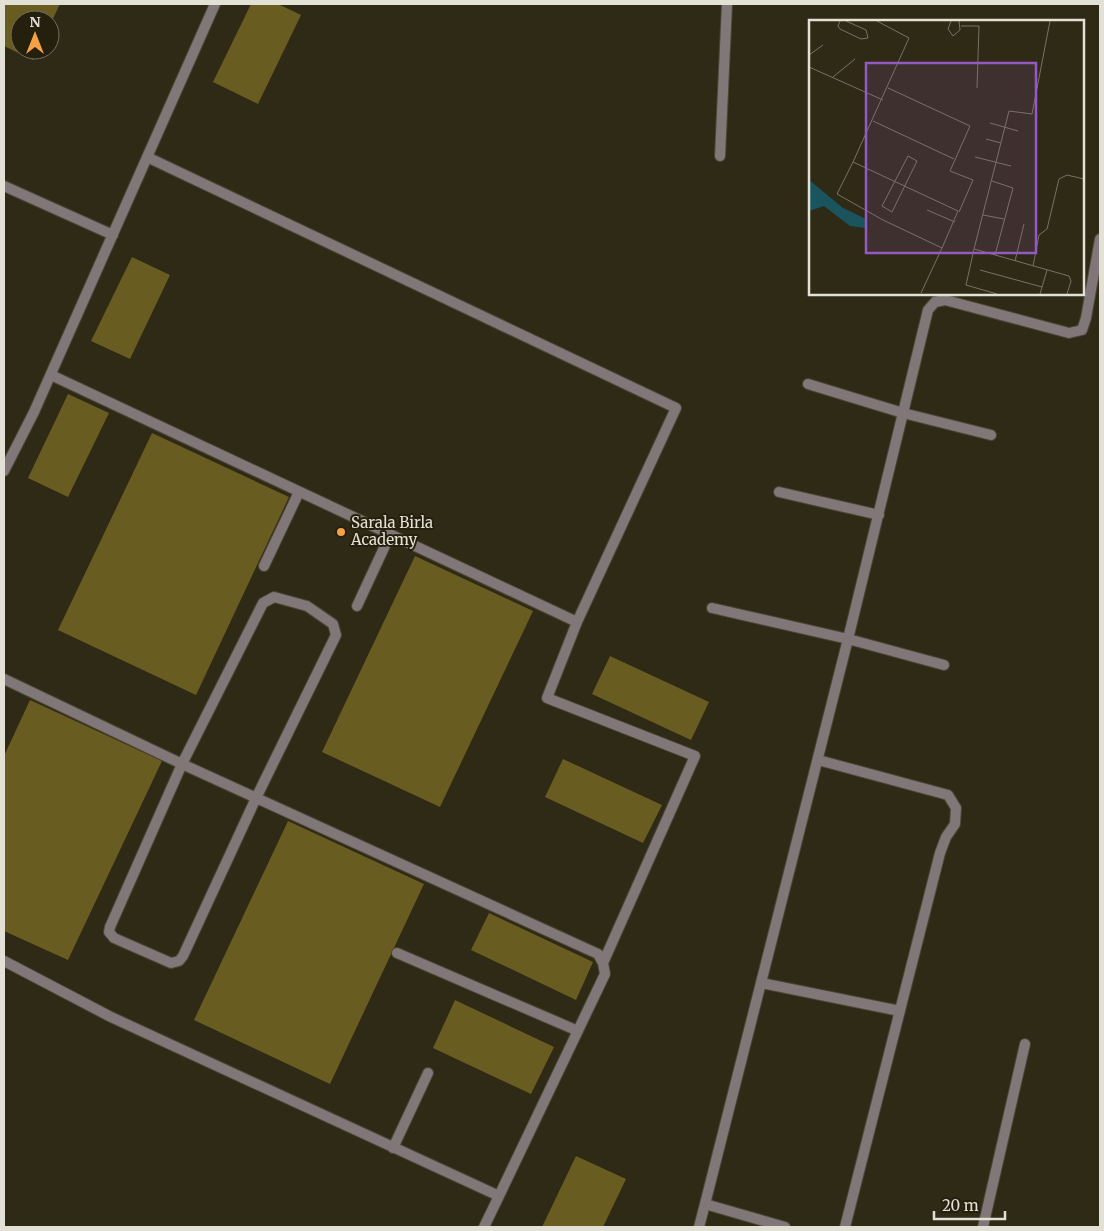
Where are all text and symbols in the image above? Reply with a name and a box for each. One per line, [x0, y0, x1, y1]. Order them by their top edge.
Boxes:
north arrow [10, 10, 60, 60]
text: N [29, 13, 41, 31]
inset map [809, 20, 1084, 295]
place label: Sarala Birla Academy [350, 513, 433, 549]
marker: Sarala Birla Academy [335, 526, 347, 538]
scale bar [934, 1188, 1005, 1220]
text: 20 m [942, 1196, 979, 1215]

